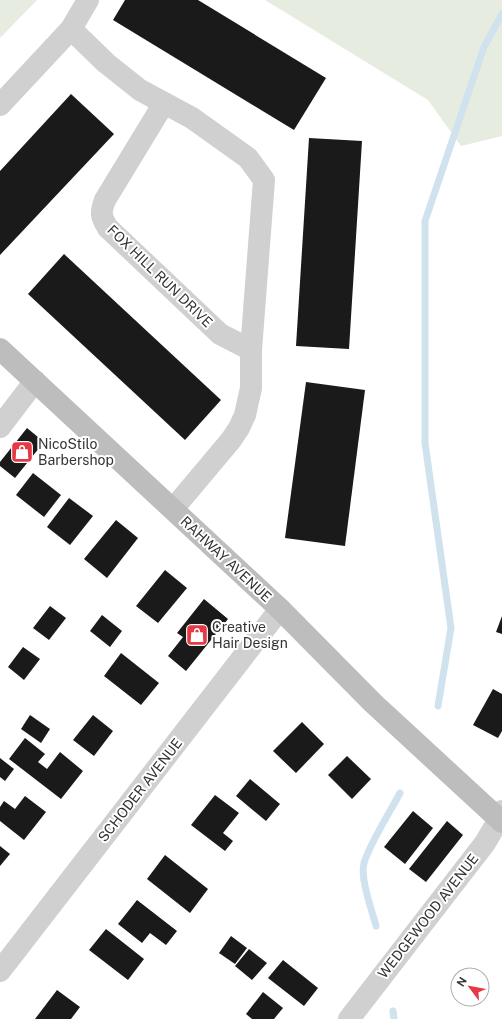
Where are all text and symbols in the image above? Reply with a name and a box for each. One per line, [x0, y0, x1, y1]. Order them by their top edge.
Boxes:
street label: FOX HILL RUN DRIVE [104, 222, 216, 330]
place label: NicoStilo Barbershop [38, 436, 114, 468]
shop icon: NicoStilo Barbershop [9, 439, 35, 465]
street label: RAHWAY AVENUE [177, 513, 275, 605]
place label: Creative Hair Design [212, 619, 288, 651]
shop icon: Creative Hair Design [184, 622, 210, 648]
street label: SCHODER AVENUE [95, 735, 185, 845]
street label: WEDGEWOOD AVENUE [374, 851, 482, 981]
north arrow [450, 967, 490, 1007]

